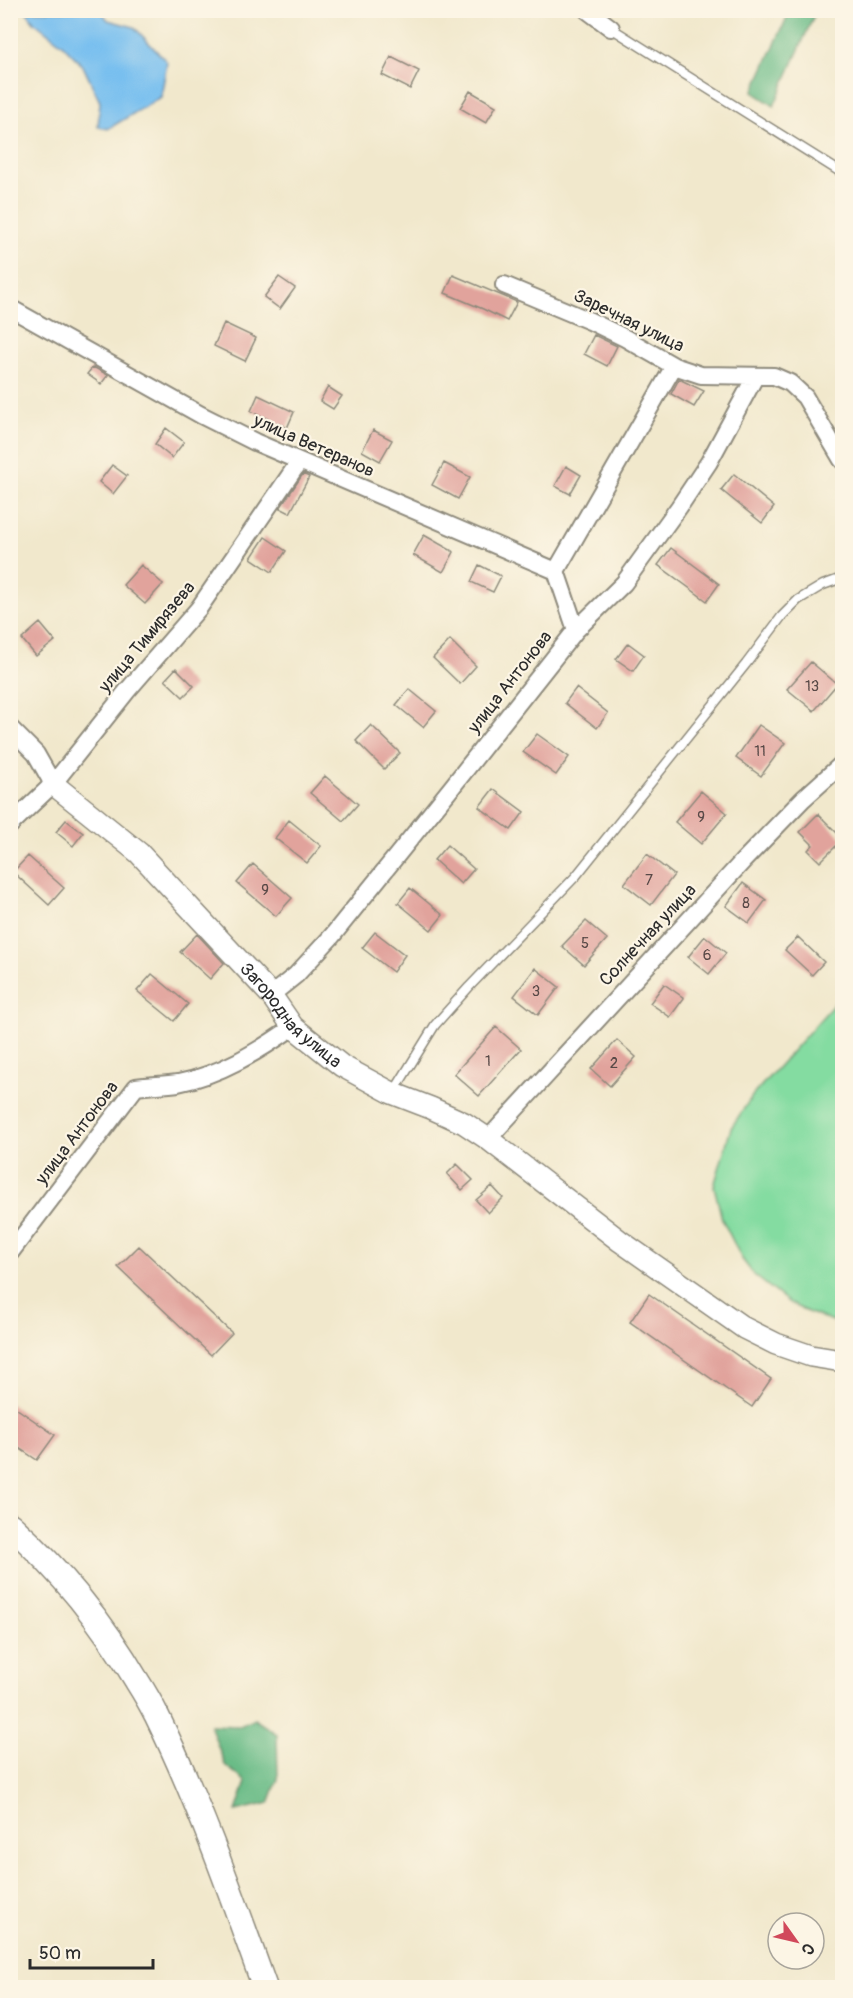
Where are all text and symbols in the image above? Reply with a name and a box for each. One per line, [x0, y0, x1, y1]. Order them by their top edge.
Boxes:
street label: Заречная улица [570, 284, 688, 358]
street label: улица Ветеранов [249, 409, 378, 483]
street label: улица Тимирязева [93, 577, 200, 698]
street label: улица Антонова [462, 626, 557, 739]
house number: 13 [805, 677, 819, 696]
house number: 11 [754, 742, 766, 761]
house number: 9 [697, 808, 705, 827]
house number: 7 [645, 871, 653, 890]
street label: Солнечная улица [595, 879, 701, 991]
house number: 9 [261, 881, 269, 900]
house number: 8 [742, 894, 750, 913]
house number: 5 [581, 934, 589, 953]
house number: 6 [703, 946, 711, 965]
street label: Загородная улица [235, 958, 347, 1073]
house number: 3 [532, 982, 540, 1001]
house number: 1 [485, 1052, 491, 1071]
house number: 2 [610, 1054, 618, 1073]
street label: улица Антонова [30, 1077, 123, 1190]
north arrow [766, 1911, 826, 1971]
scale bar [30, 1932, 153, 1970]
text: С [796, 1939, 819, 1959]
text: 50 m [39, 1942, 81, 1965]

